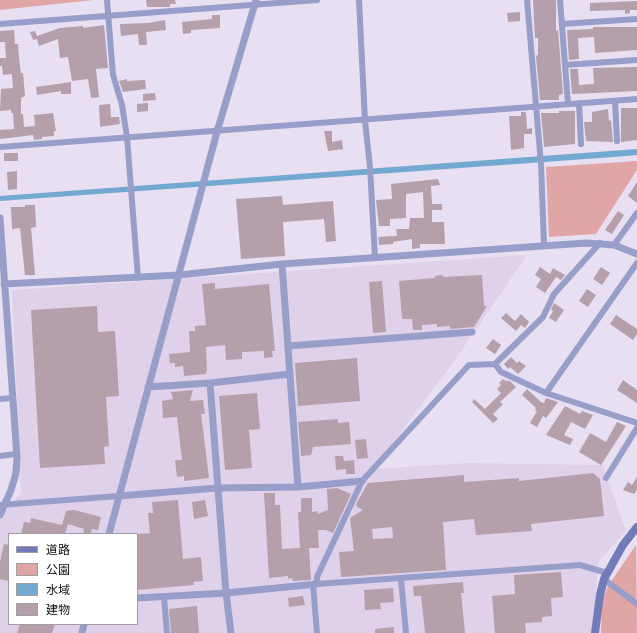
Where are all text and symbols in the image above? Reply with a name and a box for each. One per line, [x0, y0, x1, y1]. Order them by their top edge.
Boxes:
legend [8, 533, 138, 625]
text: 道路 [46, 541, 70, 558]
text: 公園 [46, 561, 70, 578]
text: 水域 [46, 581, 70, 598]
text: 建物 [46, 601, 70, 618]

